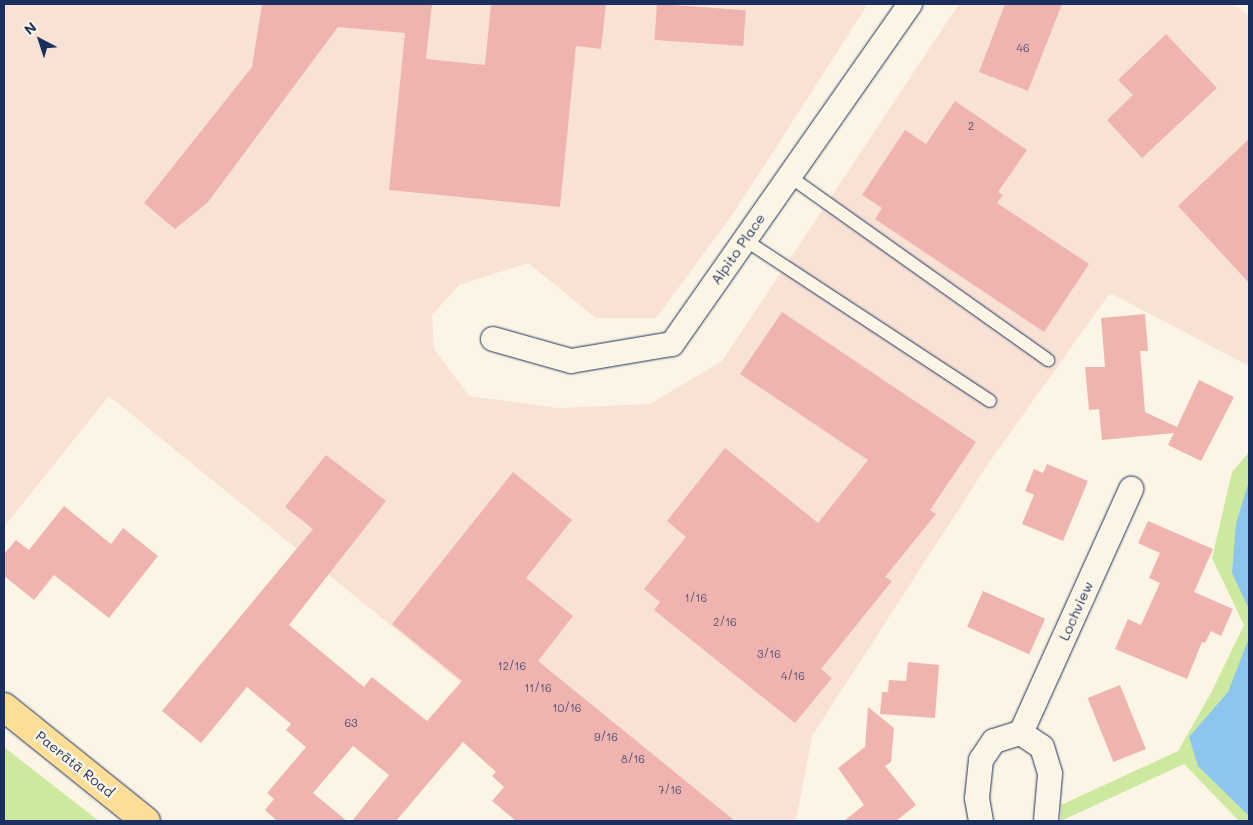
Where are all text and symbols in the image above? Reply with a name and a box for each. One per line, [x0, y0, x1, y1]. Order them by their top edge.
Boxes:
north arrow [15, 15, 65, 65]
text: N [20, 17, 40, 39]
house number: 46 [1016, 41, 1030, 55]
house number: 2 [968, 119, 974, 133]
street label: Alpito Place [707, 210, 769, 288]
street label: Lochview [1056, 579, 1096, 643]
house number: 1/16 [685, 591, 707, 605]
house number: 2/16 [713, 615, 737, 629]
house number: 3/16 [757, 647, 781, 661]
house number: 12/16 [498, 659, 526, 673]
house number: 4/16 [781, 669, 805, 683]
house number: 11/16 [524, 681, 552, 695]
house number: 10/16 [552, 701, 582, 715]
house number: 63 [344, 716, 358, 730]
street label: Paerātā Road [32, 727, 118, 801]
house number: 9/16 [594, 730, 618, 744]
house number: 8/16 [621, 752, 645, 766]
house number: 7/16 [658, 783, 682, 797]

